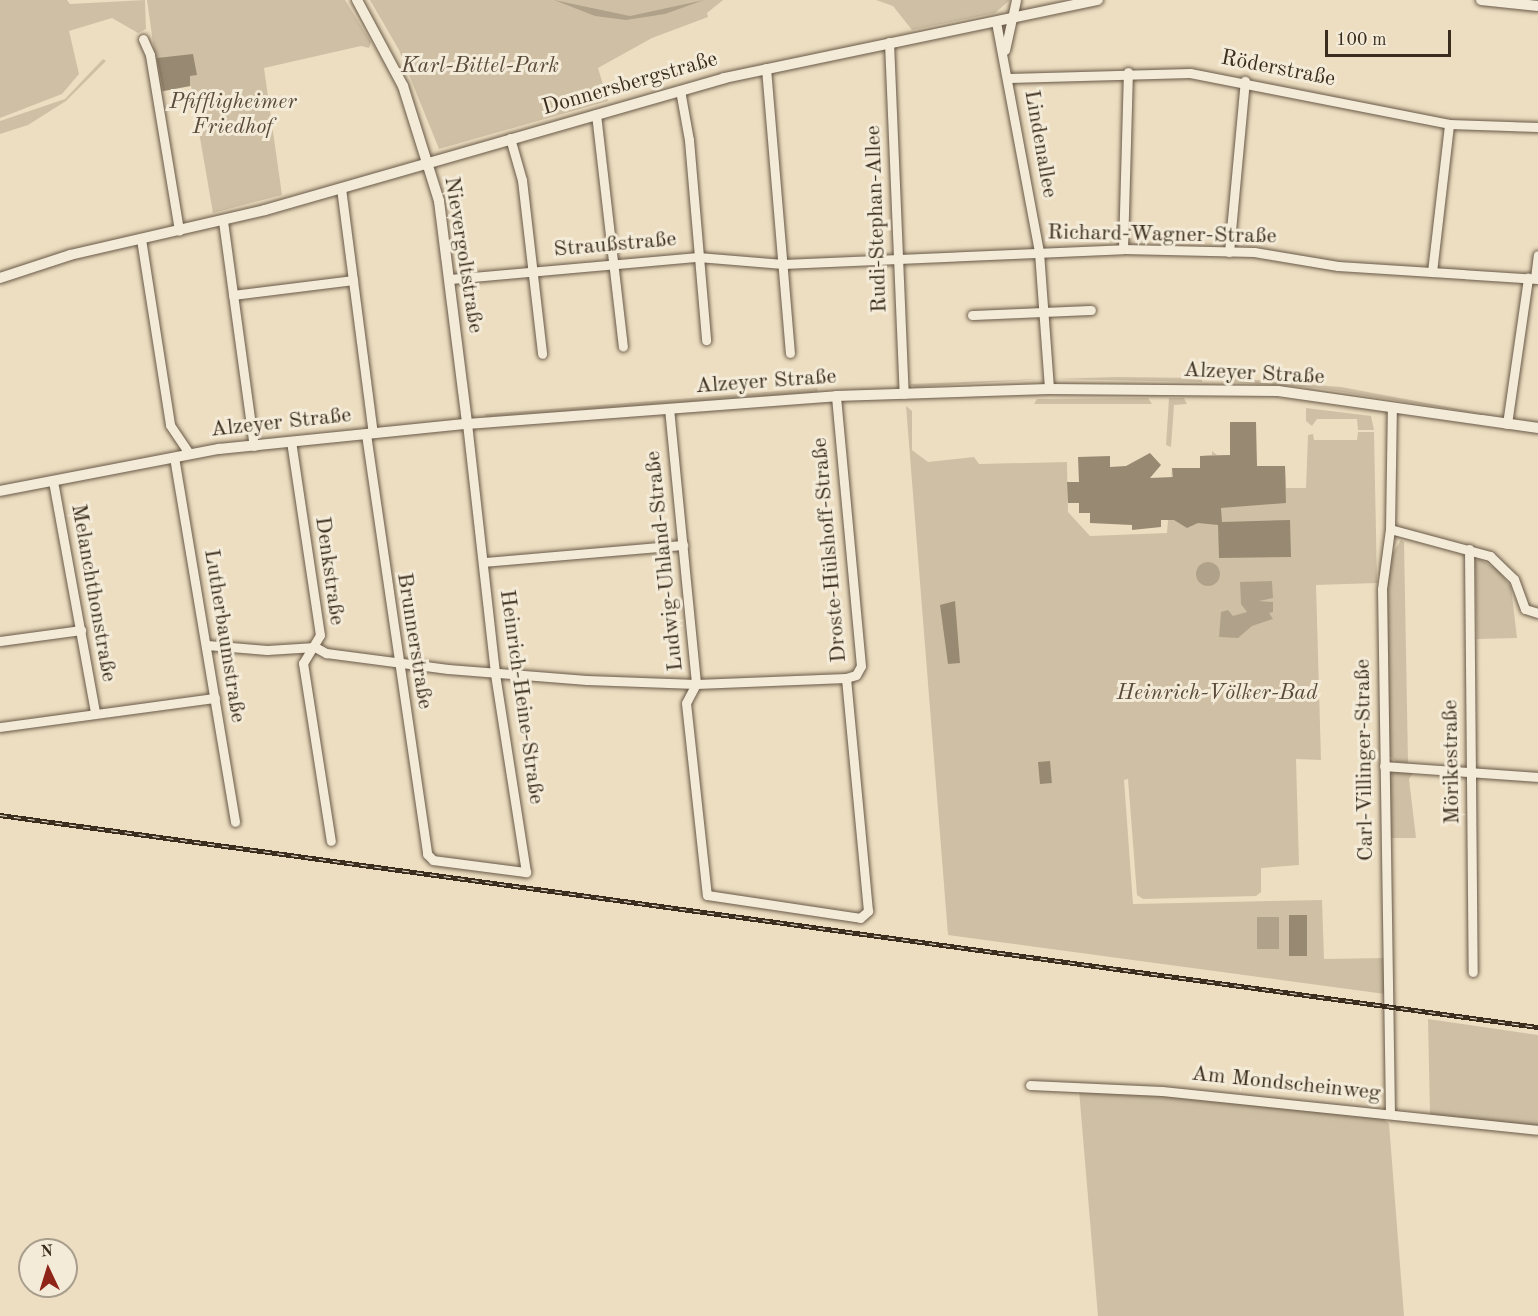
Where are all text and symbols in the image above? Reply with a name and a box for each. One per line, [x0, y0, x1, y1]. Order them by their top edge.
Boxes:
scale bar [1328, 18, 1454, 56]
text: 100 m [1336, 31, 1387, 49]
street label: Röderstraße [1218, 45, 1338, 93]
street label: Donnersbergstraße [539, 46, 721, 122]
park label: Karl-Bittel-Park [401, 54, 559, 80]
street label: Lindenallee [1018, 88, 1062, 200]
park label: Pfiffligheimer Friedhof [169, 89, 297, 140]
street label: Rudi-Stephan-Allee [861, 125, 893, 313]
street label: Nievergoltstraße [438, 175, 488, 335]
street label: Richard-Wagner-Straße [1047, 220, 1277, 250]
street label: Straußstraße [552, 226, 678, 264]
street label: Alzeyer Straße [1183, 357, 1325, 391]
street label: Alzeyer Straße [695, 364, 837, 400]
street label: Alzeyer Straße [209, 402, 353, 444]
street label: Droste-Hülshoff-Straße [807, 436, 853, 664]
street label: Ludwig-Uhland-Straße [640, 450, 690, 672]
street label: Melanchthonstraße [64, 502, 122, 684]
street label: Denkstraße [308, 515, 350, 627]
street label: Lutherbaumstraße [197, 547, 251, 725]
street label: Brunnerstraße [390, 571, 438, 711]
street label: Heinrich-Heine-Straße [493, 588, 549, 806]
street label: Carl-Villinger-Straße [1350, 659, 1380, 861]
park label: Heinrich-Völker-Bad [1116, 681, 1318, 707]
street label: Mörikestraße [1438, 699, 1466, 825]
street label: Am Mondscheinweg [1190, 1061, 1382, 1107]
north arrow [18, 1238, 78, 1298]
text: N [40, 1244, 54, 1260]

